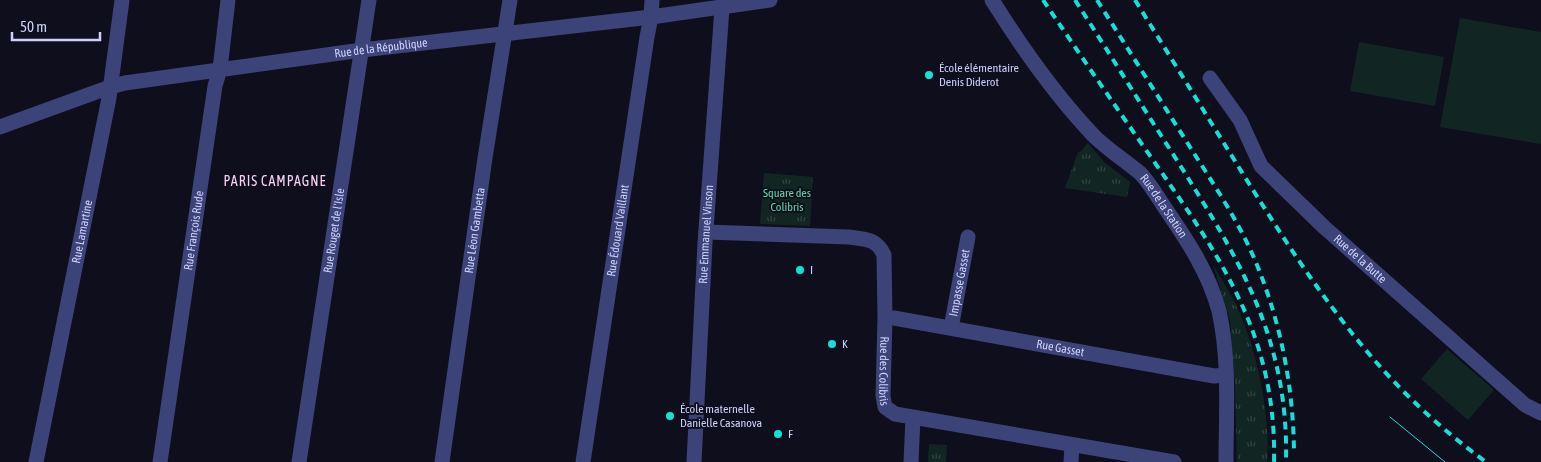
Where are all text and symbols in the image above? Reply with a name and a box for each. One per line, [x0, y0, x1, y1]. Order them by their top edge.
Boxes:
scale bar [12, 10, 100, 42]
text: 50 m [20, 18, 47, 35]
street label: Rue de la République [334, 36, 428, 61]
place label: École élémentaire Denis Diderot [939, 61, 1019, 89]
marker: École élémentaire Denis Diderot [923, 69, 935, 81]
street label: Rue de la Station [1137, 171, 1190, 241]
district label: PARIS CAMPAGNE [224, 173, 326, 189]
street label: Rue Édouard Vaillant [604, 183, 632, 278]
street label: Rue Emmanuel Vinson [696, 184, 716, 284]
park label: Square des Colibris [763, 186, 811, 214]
street label: Rue Rouget de l'Isle [321, 187, 347, 274]
street label: Rue Léon Gambetta [462, 187, 488, 274]
street label: Rue François Rude [181, 190, 207, 271]
street label: Rue Lamartine [69, 199, 95, 265]
street label: Rue de la Butte [1331, 232, 1389, 286]
street label: Impasse Gasset [946, 248, 973, 317]
place label: I [810, 263, 813, 277]
marker: I [794, 264, 806, 276]
street label: Rue des Colibris [876, 336, 892, 407]
place label: K [842, 337, 848, 351]
street label: Rue Gasset [1035, 337, 1086, 359]
marker: K [826, 338, 838, 350]
place label: École maternelle Danielle Casanova [680, 402, 762, 430]
marker: École maternelle Danielle Casanova [664, 410, 676, 422]
place label: F [788, 427, 793, 441]
marker: F [772, 428, 784, 440]

